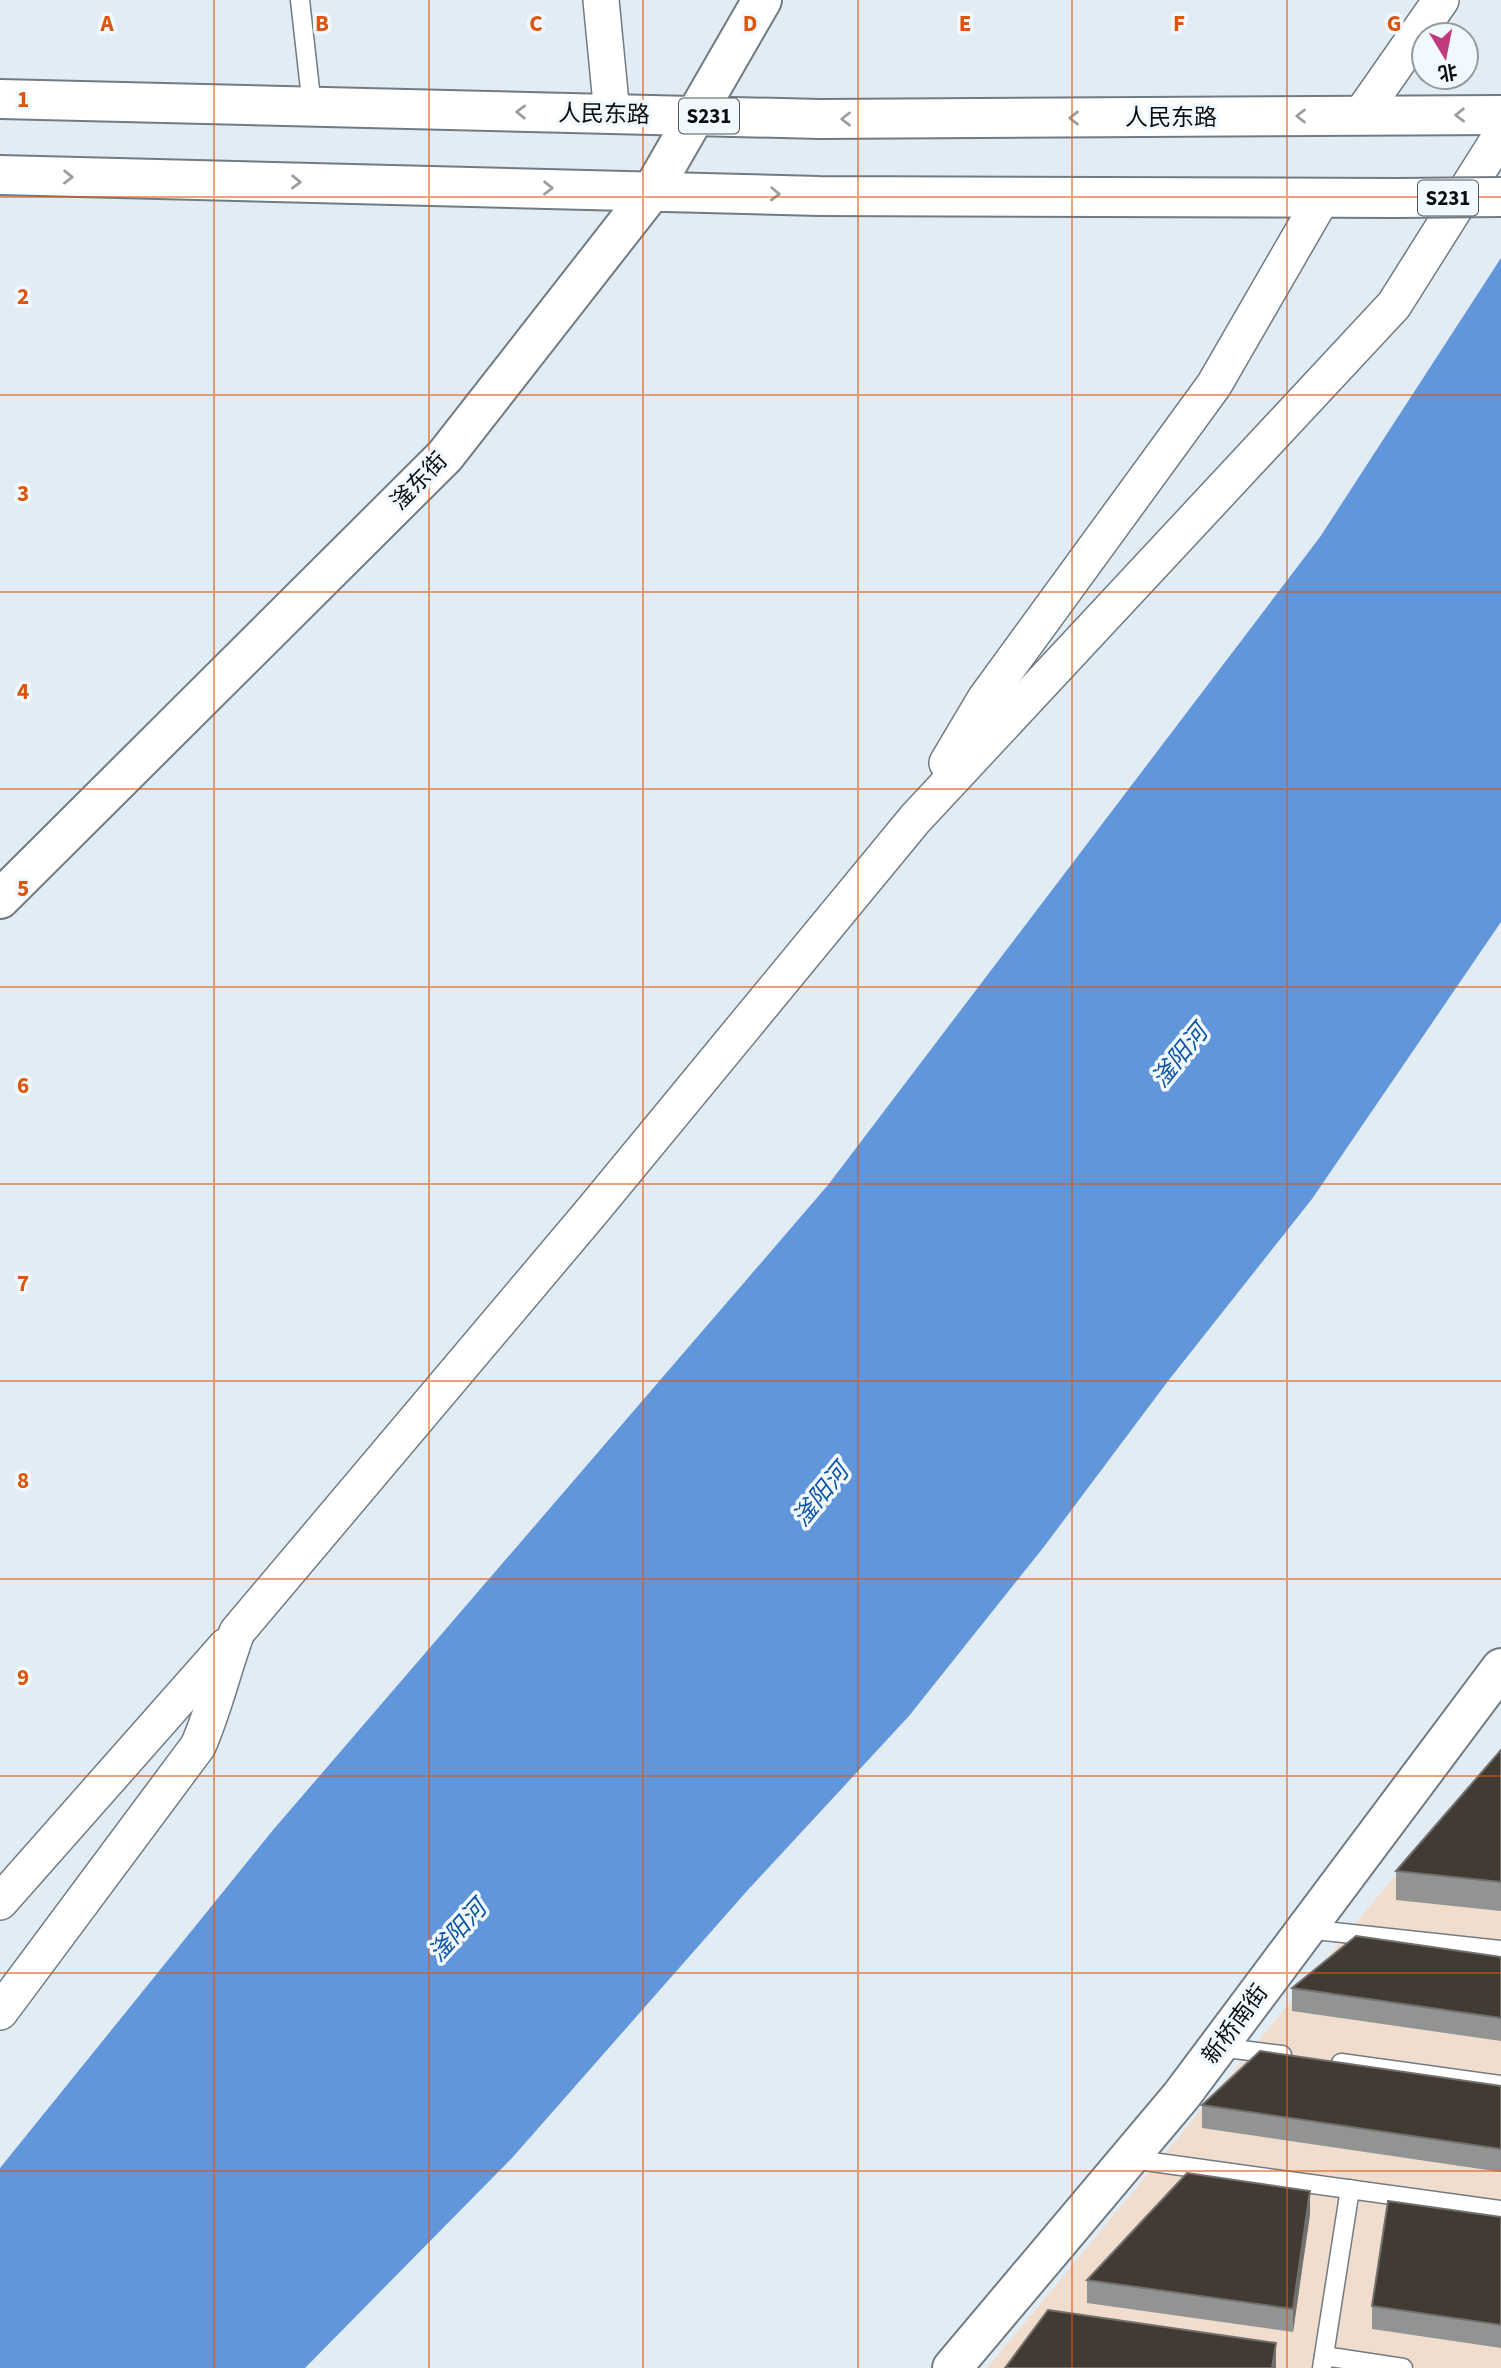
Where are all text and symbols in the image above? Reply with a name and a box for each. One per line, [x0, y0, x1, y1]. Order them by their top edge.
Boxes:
text: A [99, 7, 114, 40]
text: B [315, 7, 329, 40]
text: C [529, 7, 543, 40]
text: D [743, 7, 757, 40]
text: E [959, 7, 971, 40]
text: F [1173, 7, 1185, 40]
text: G [1387, 7, 1401, 40]
north arrow [1410, 21, 1480, 91]
text: 北 [1436, 56, 1459, 86]
text: 1 [17, 83, 29, 116]
street label: 人民东路 [558, 97, 650, 131]
road number: S231 [679, 99, 739, 134]
street label: 人民东路 [1125, 101, 1217, 134]
one-way arrow [515, 104, 526, 120]
one-way arrow [1454, 107, 1465, 123]
one-way arrow [1296, 109, 1307, 124]
one-way arrow [1068, 110, 1079, 126]
one-way arrow [841, 111, 851, 127]
one-way arrow [63, 169, 74, 185]
one-way arrow [290, 175, 301, 190]
road number: S231 [1418, 180, 1478, 216]
one-way arrow [542, 181, 553, 196]
one-way arrow [770, 187, 781, 202]
text: 2 [17, 280, 29, 313]
street label: 滏东街 [383, 445, 455, 517]
text: 3 [17, 477, 29, 510]
text: 4 [17, 675, 29, 708]
text: 5 [17, 872, 29, 905]
water label: 滏阳河 [1144, 1014, 1219, 1095]
text: 6 [17, 1069, 29, 1102]
text: 7 [17, 1267, 29, 1300]
water label: 滏阳河 [785, 1453, 860, 1534]
text: 8 [17, 1464, 29, 1497]
text: 9 [17, 1661, 29, 1694]
water label: 滏阳河 [421, 1890, 498, 1969]
street label: 新桥南街 [1194, 1977, 1276, 2071]

